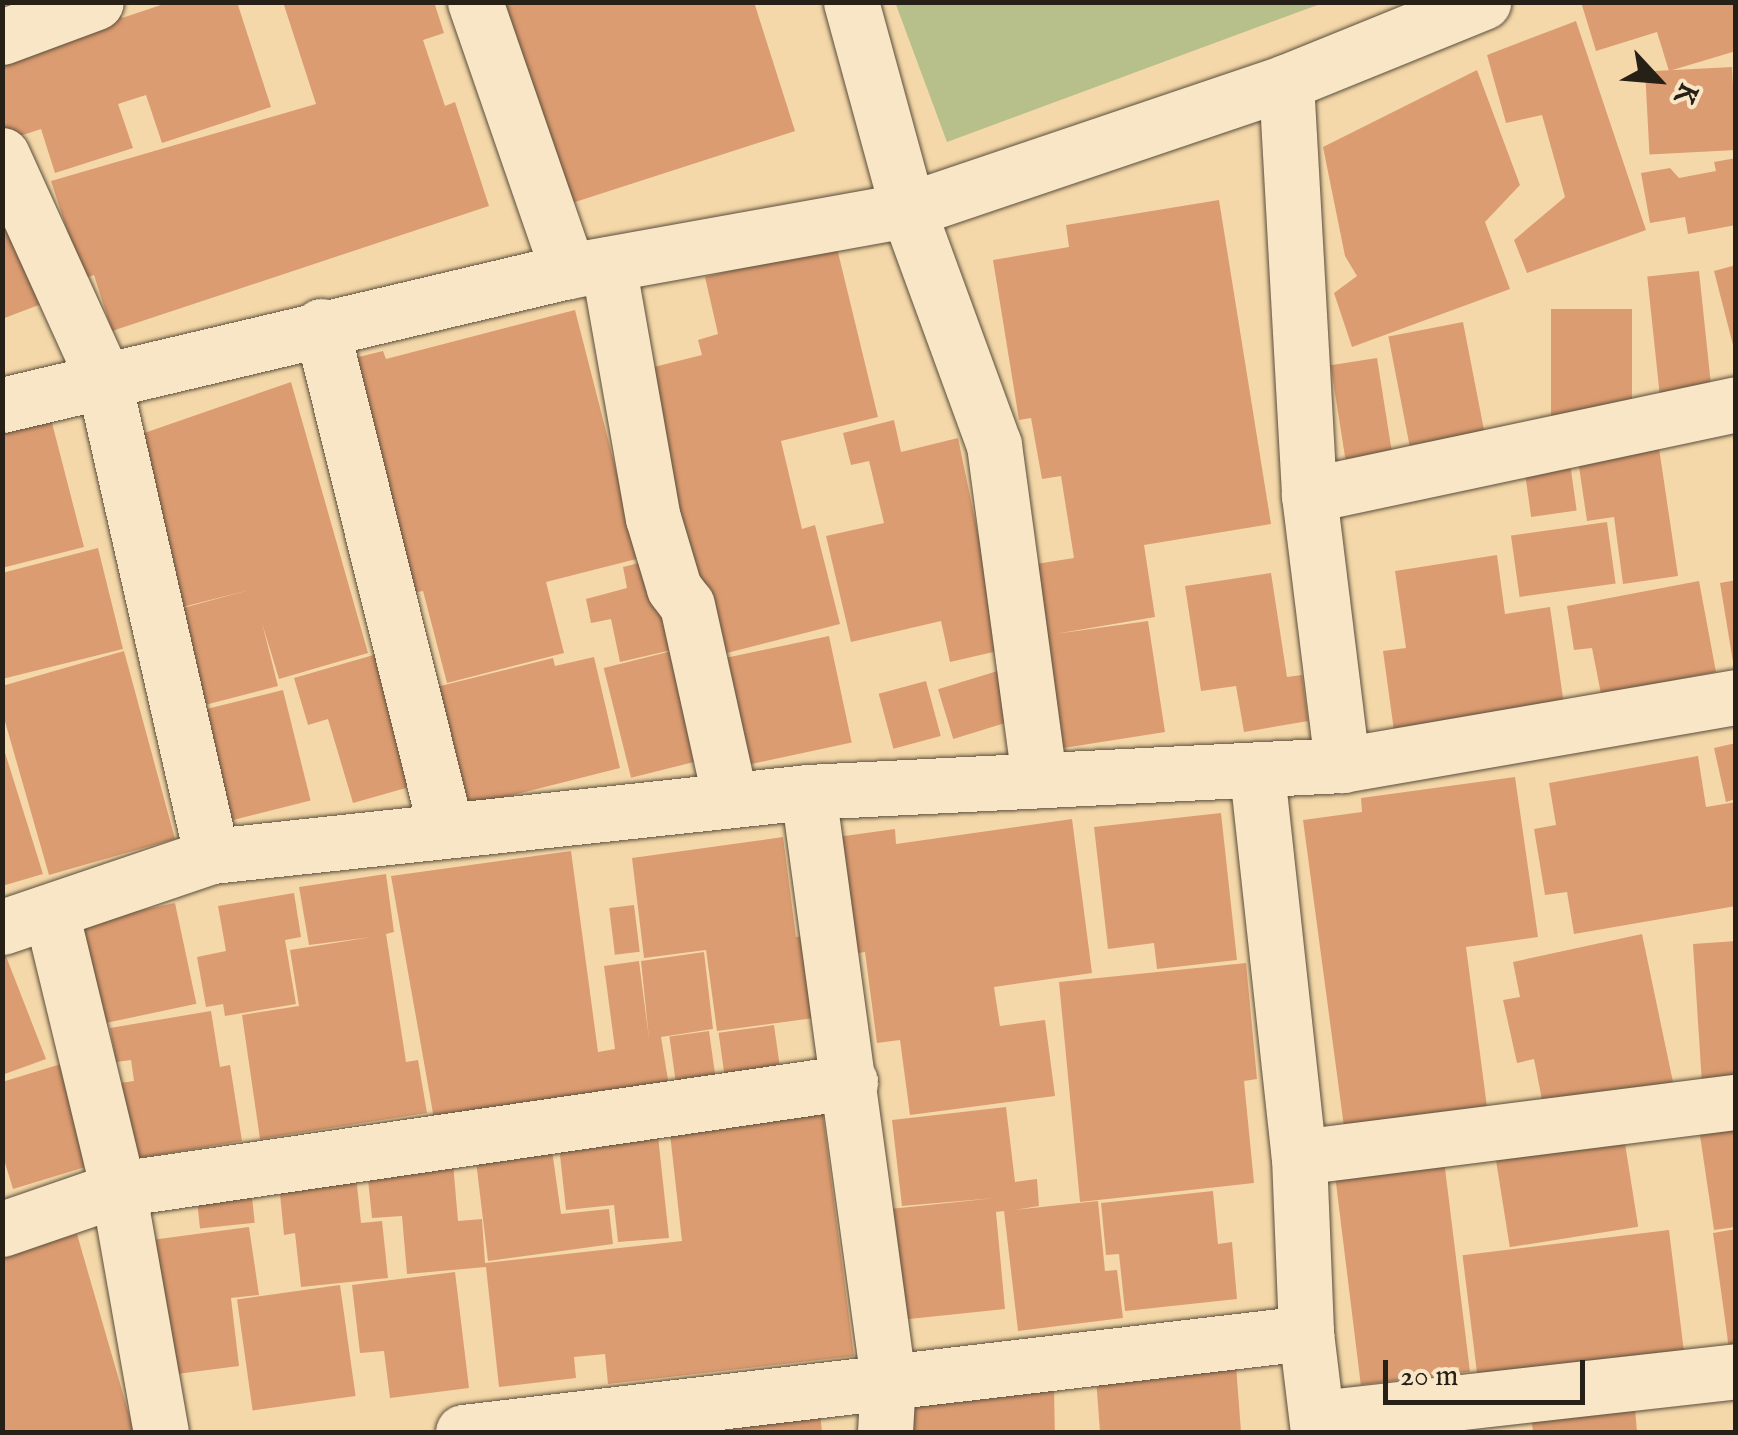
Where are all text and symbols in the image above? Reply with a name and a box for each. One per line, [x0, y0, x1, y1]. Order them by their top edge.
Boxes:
north arrow [1608, 30, 1708, 130]
text: K [1665, 77, 1706, 110]
scale bar [1388, 1340, 1590, 1402]
text: 20 m [1400, 1358, 1459, 1396]

